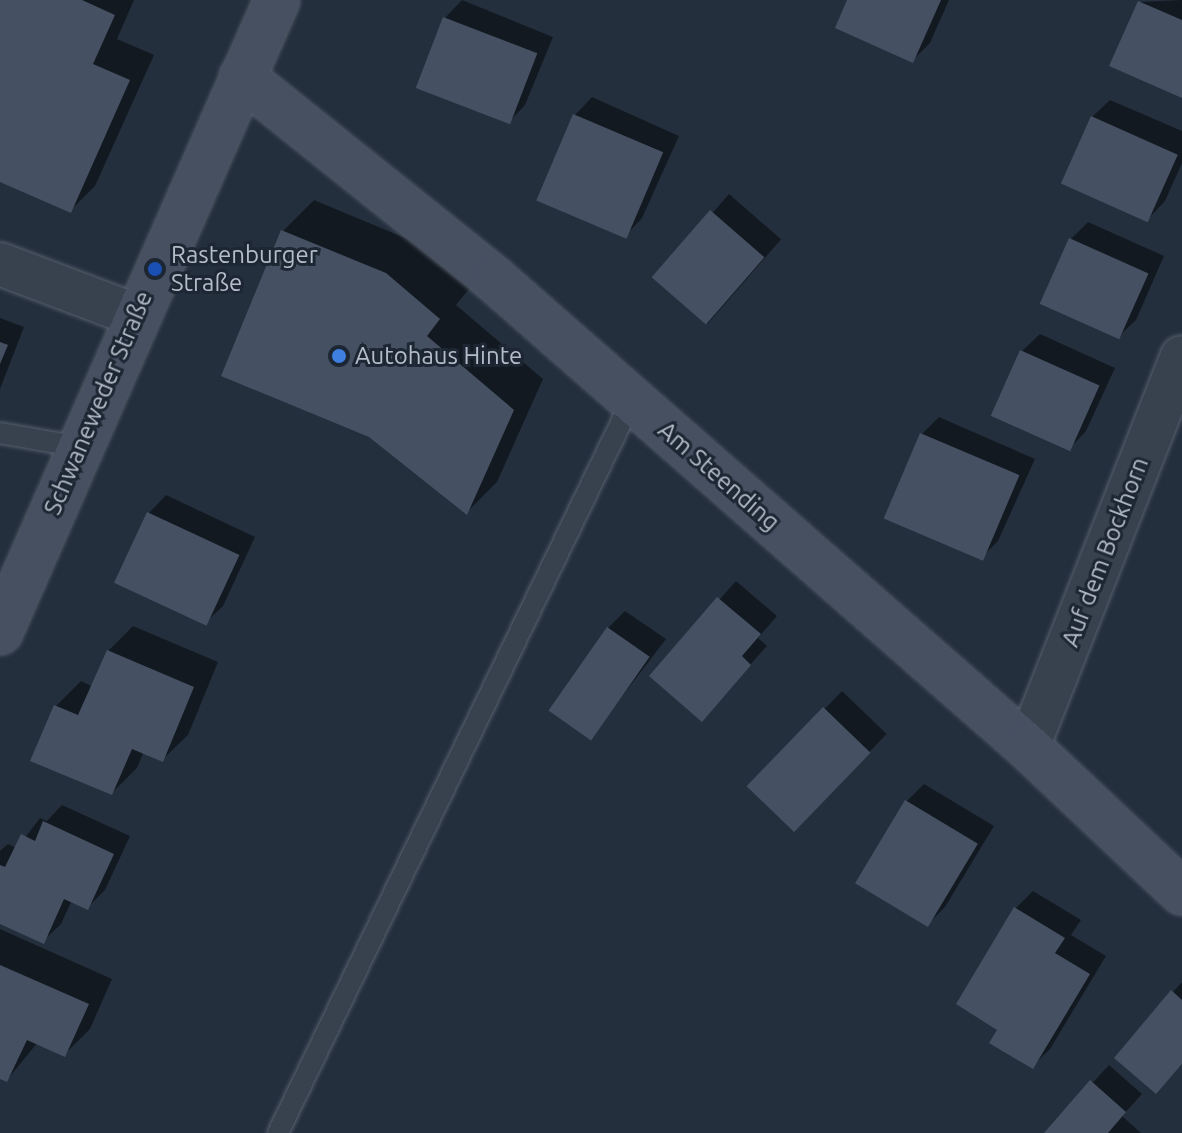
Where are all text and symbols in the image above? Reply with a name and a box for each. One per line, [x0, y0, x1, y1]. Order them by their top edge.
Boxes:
place label: Rastenburger Straße [171, 241, 318, 297]
marker: Rastenburger Straße [146, 260, 164, 278]
street label: Schwaneweder Straße [38, 287, 158, 519]
place label: Autohaus Hinte [355, 342, 522, 370]
marker: Autohaus Hinte [330, 347, 348, 365]
street label: Am Steending [652, 415, 786, 537]
street label: Auf dem Bockhorn [1056, 453, 1154, 651]

